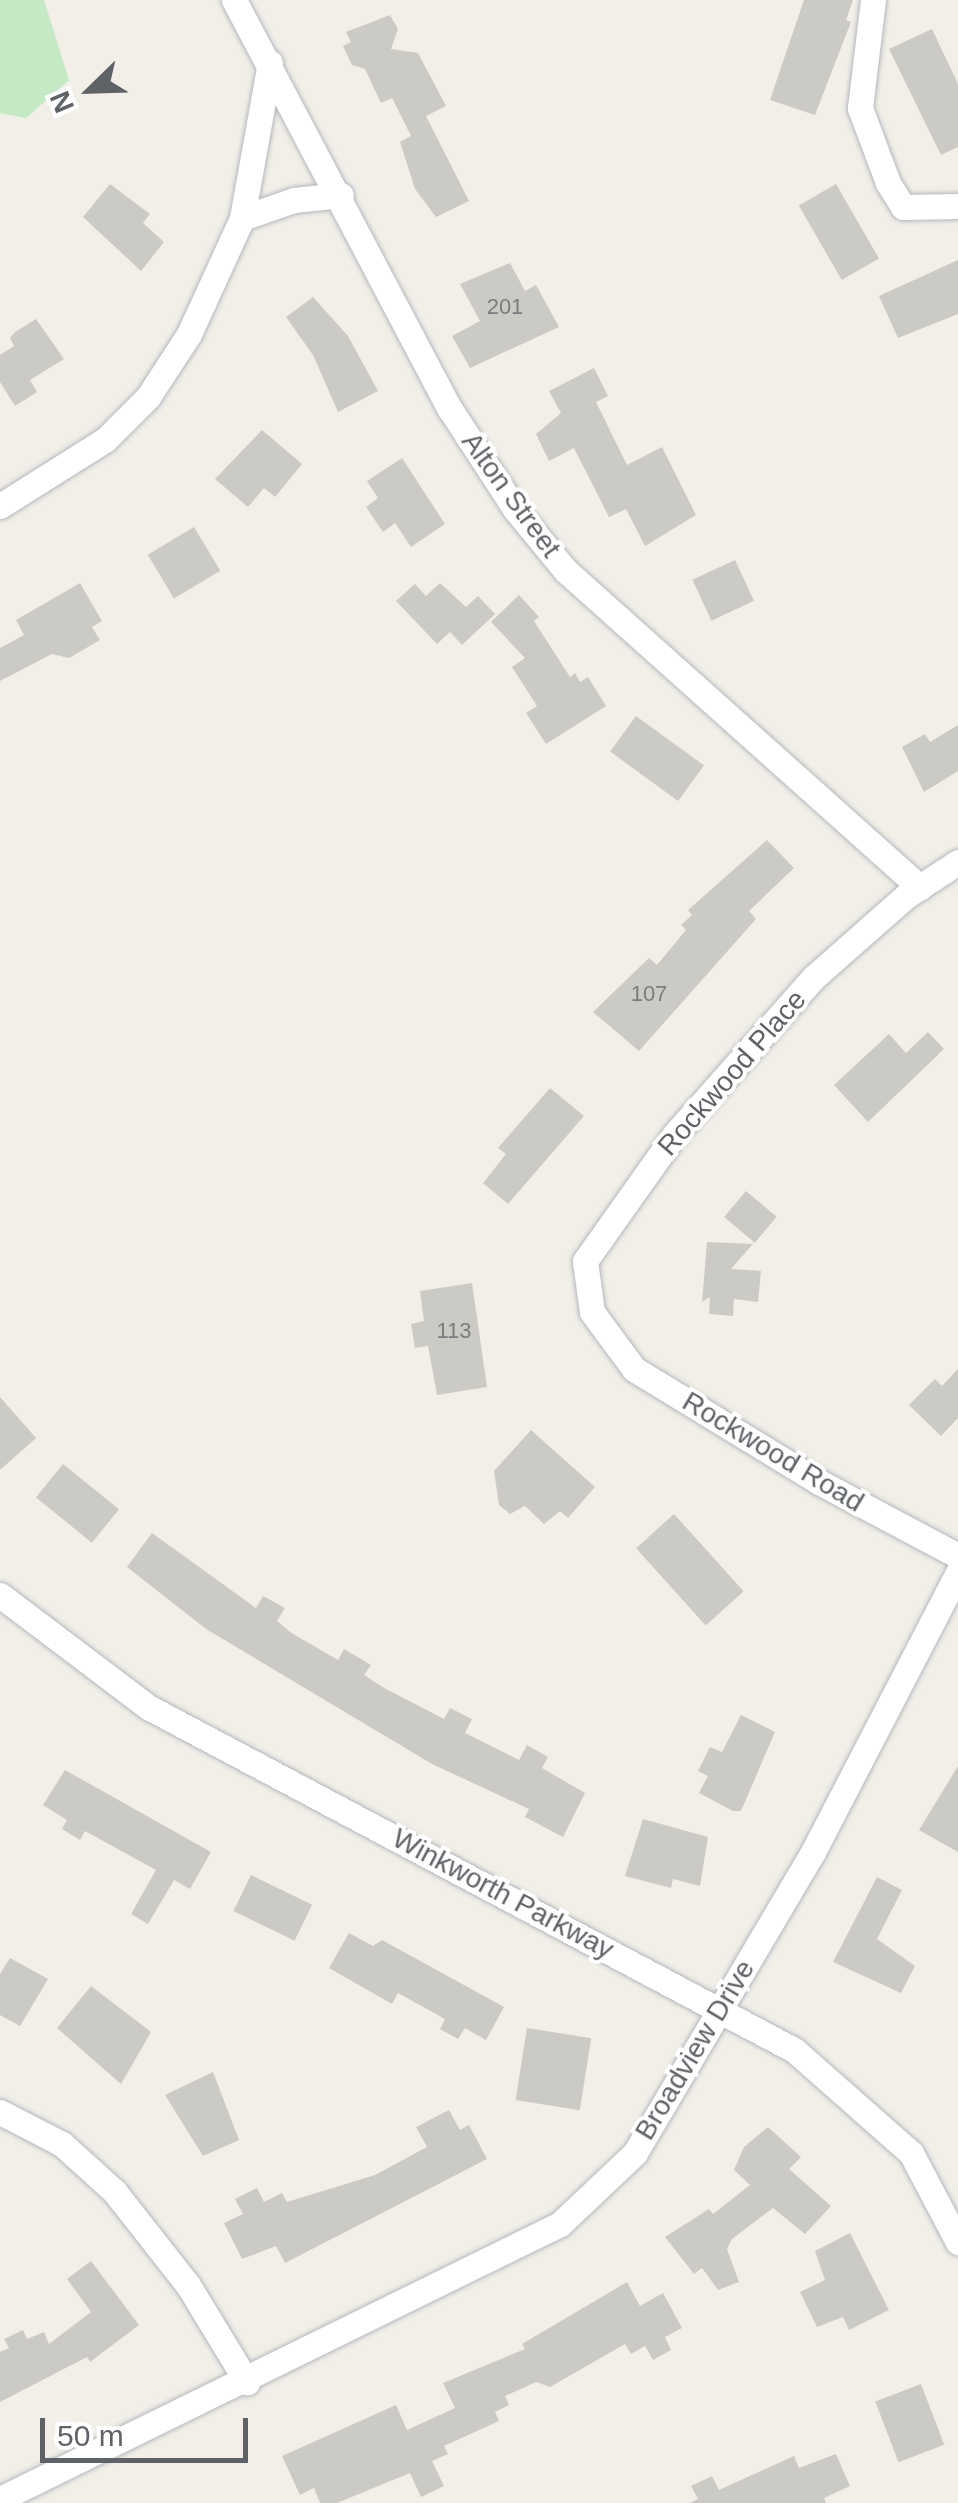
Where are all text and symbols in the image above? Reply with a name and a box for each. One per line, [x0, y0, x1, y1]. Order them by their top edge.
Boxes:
north arrow [40, 40, 140, 140]
text: N [44, 87, 80, 117]
house number: 201 [487, 294, 523, 320]
street label: Alton Street [454, 426, 568, 564]
house number: 107 [631, 981, 667, 1007]
street label: Rockwood Place [651, 983, 813, 1163]
house number: 113 [436, 1318, 472, 1344]
street label: Rockwood Road [676, 1385, 870, 1519]
street label: Winkworth Parkway [387, 1821, 619, 1967]
street label: Broadview Drive [628, 1954, 762, 2146]
scale bar [45, 2398, 252, 2460]
text: 50 m [57, 2419, 124, 2452]

